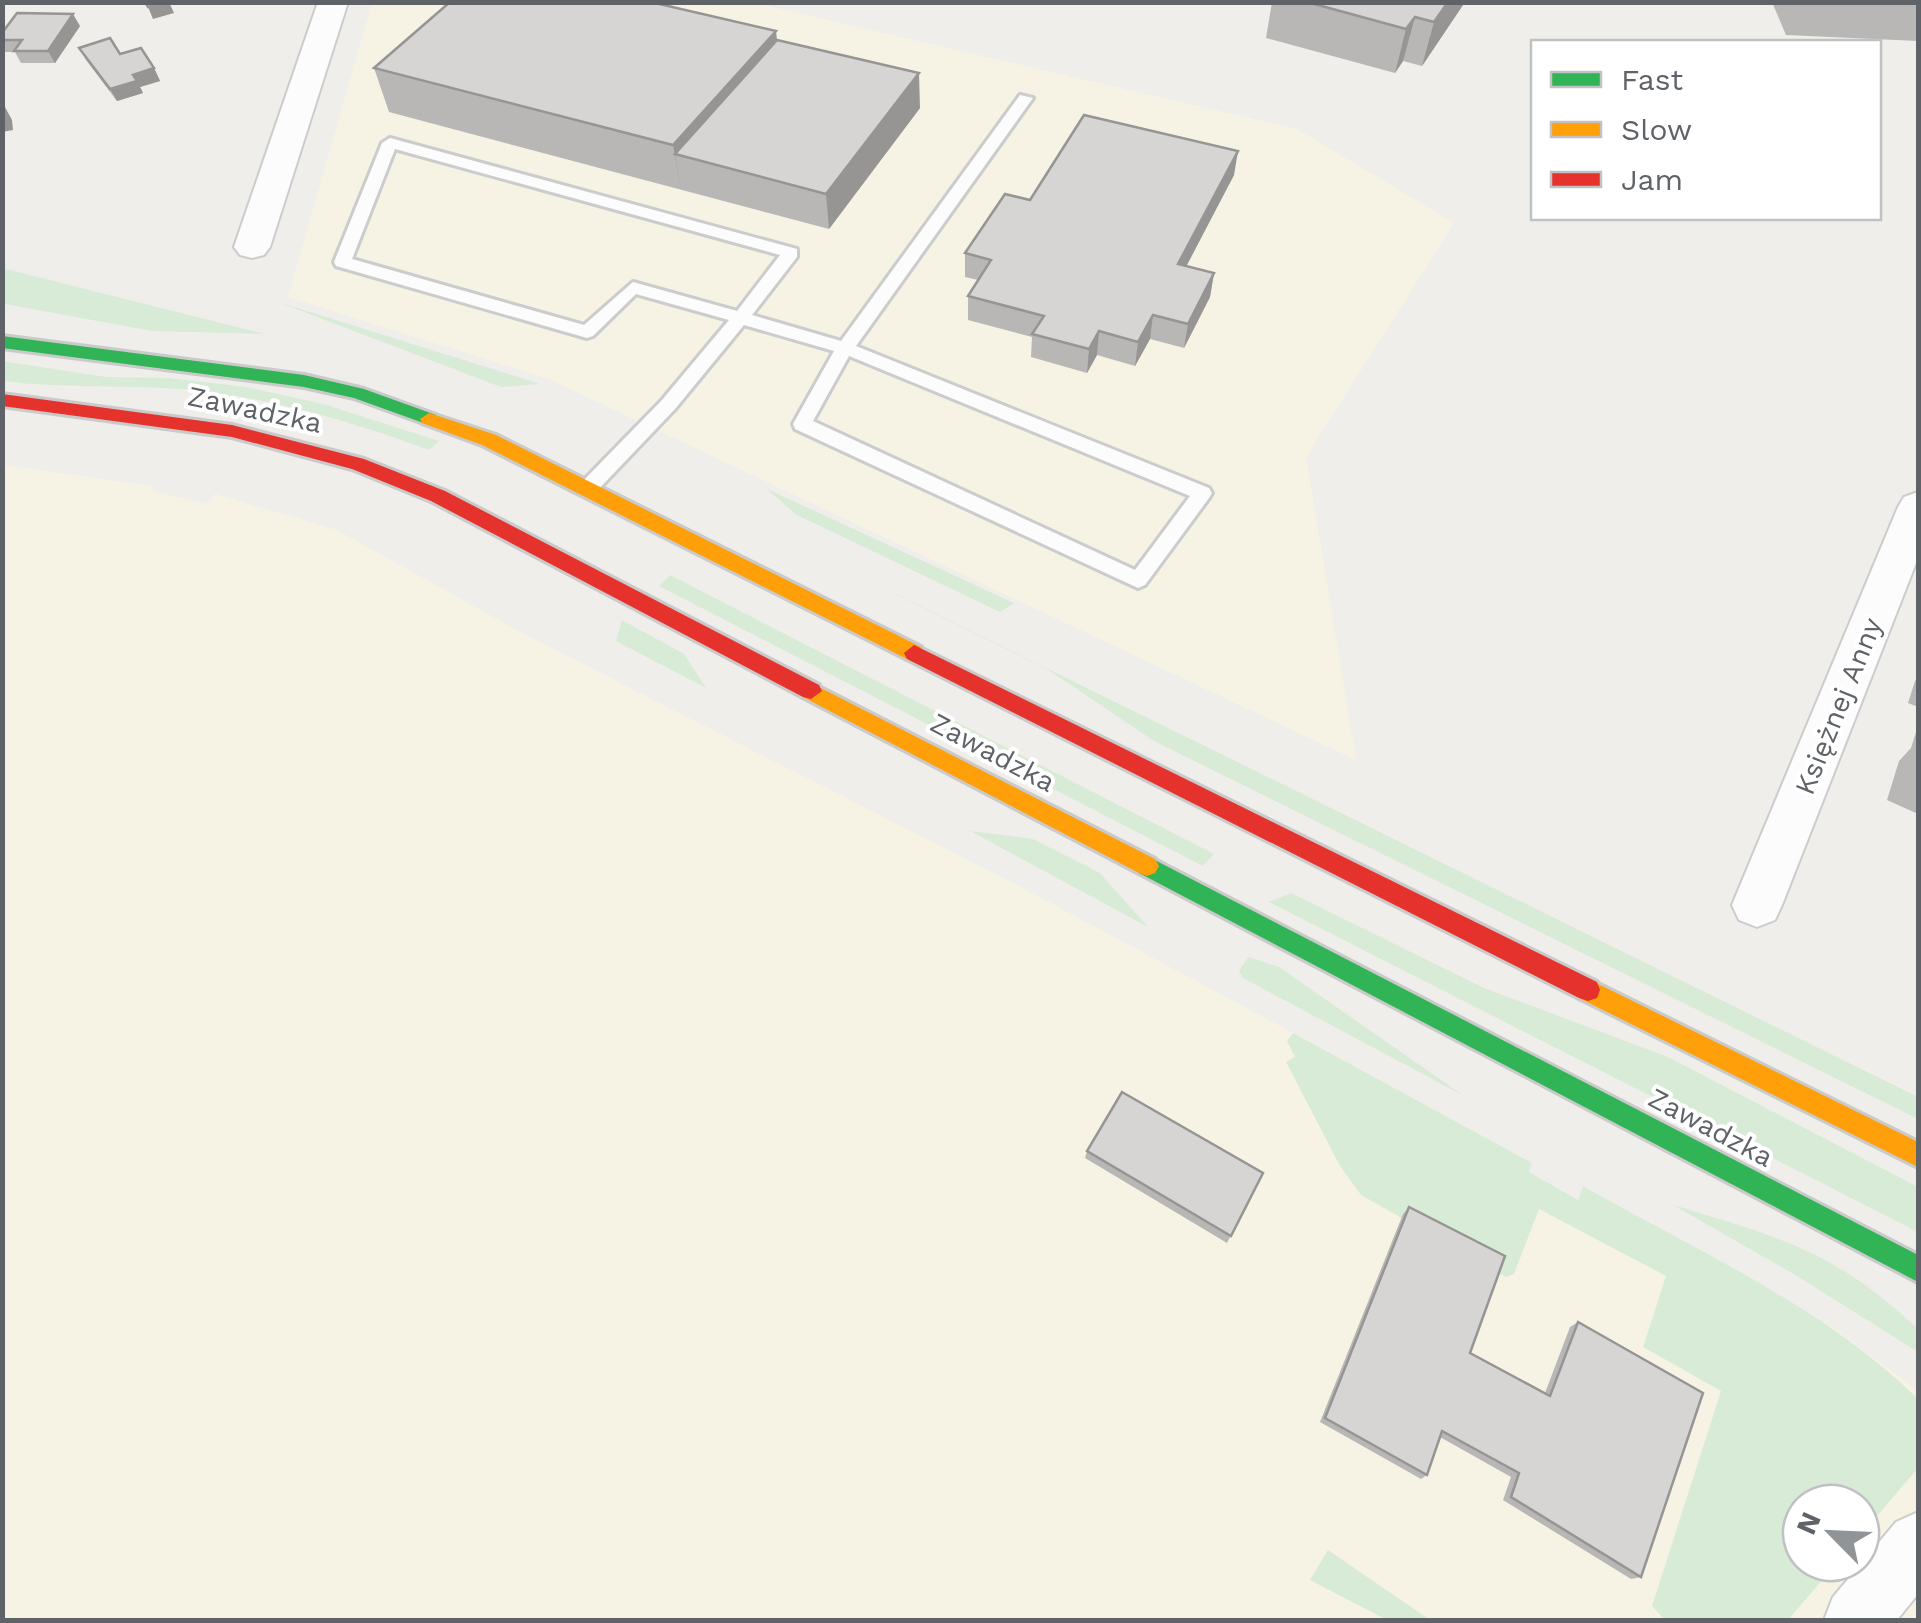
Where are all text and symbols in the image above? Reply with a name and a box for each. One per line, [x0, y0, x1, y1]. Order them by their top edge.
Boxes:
legend [1531, 40, 1881, 220]
text: Fast [1621, 62, 1684, 97]
text: Slow [1621, 112, 1692, 147]
text: Jam [1621, 162, 1683, 197]
street label: Zawadzka [185, 379, 325, 440]
street label: Księżnej Anny [1788, 612, 1889, 799]
street label: Zawadzka [925, 706, 1061, 799]
street label: Zawadzka [1643, 1081, 1779, 1174]
north arrow [1781, 1483, 1881, 1583]
text: N [1789, 1507, 1828, 1539]

